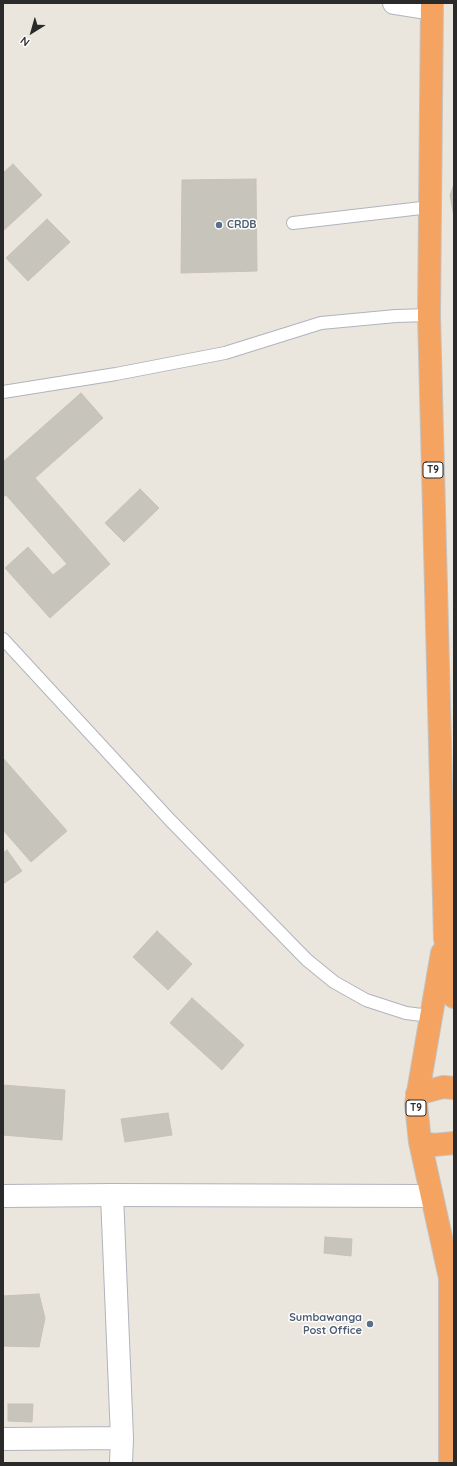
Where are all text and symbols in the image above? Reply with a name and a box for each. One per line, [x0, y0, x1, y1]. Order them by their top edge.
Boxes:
north arrow [12, 12, 52, 52]
text: N [17, 34, 32, 50]
place label: CRDB [227, 218, 257, 232]
marker: CRDB [214, 220, 224, 230]
road number: T9 [423, 462, 443, 478]
road number: T9 [406, 1100, 426, 1116]
place label: Sumbawanga Post Office [289, 1311, 362, 1337]
marker: Sumbawanga Post Office [365, 1319, 375, 1329]

